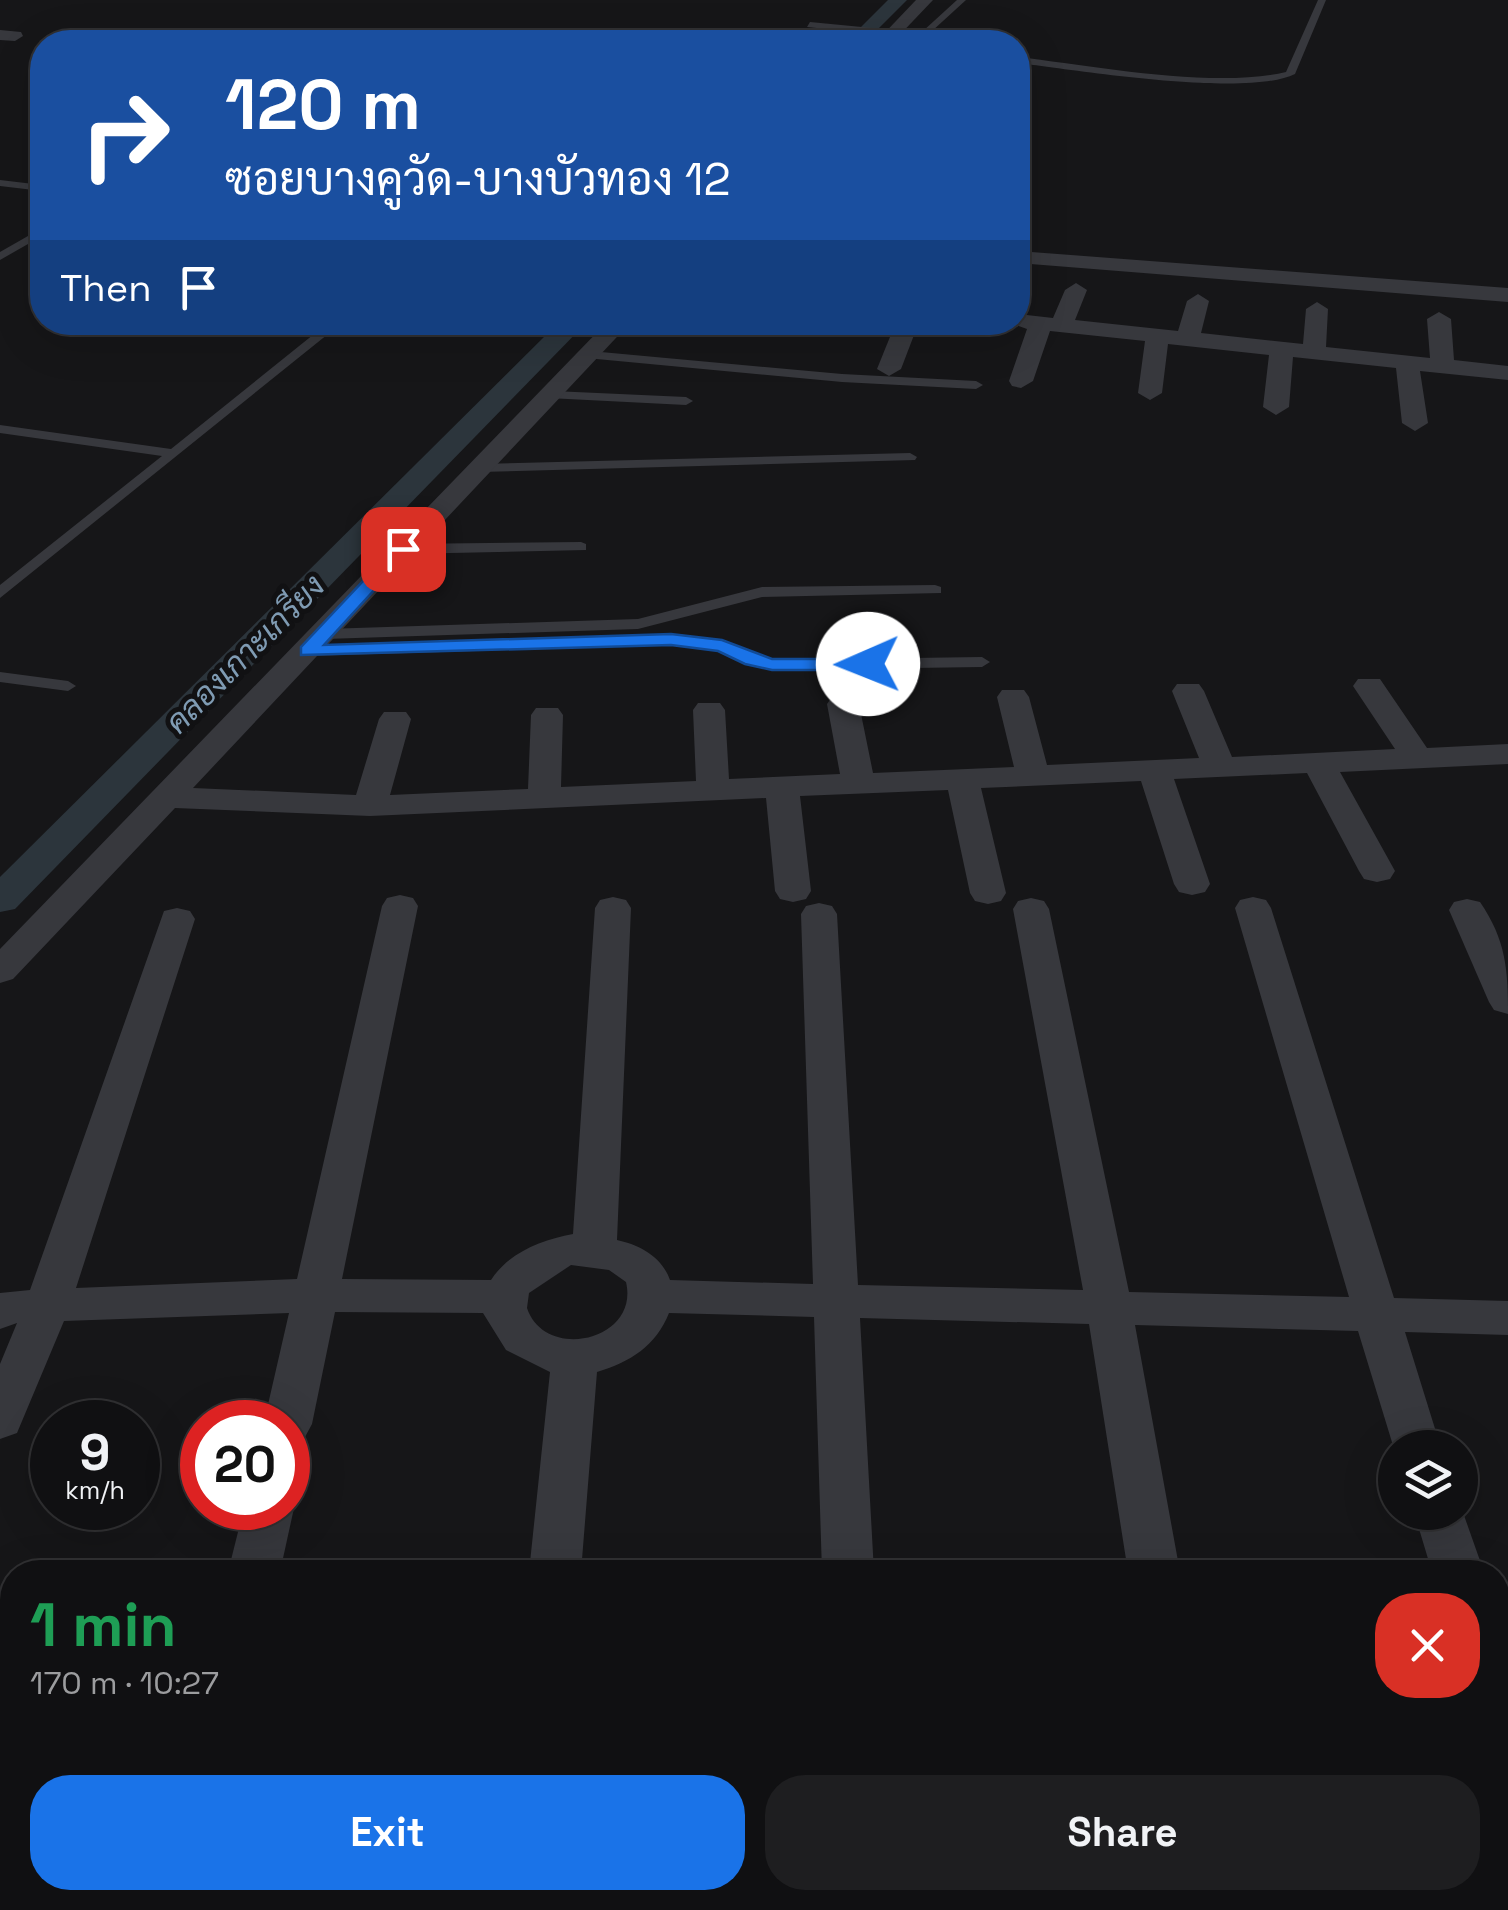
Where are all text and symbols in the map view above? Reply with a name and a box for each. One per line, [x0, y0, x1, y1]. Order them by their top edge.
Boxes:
text: 120 m [225, 60, 421, 149]
icon: right [60, 70, 190, 200]
text: ซอยบางคูวัด-บางบัวทอง 12 [225, 151, 731, 208]
icon: arrive [171, 260, 226, 315]
text: Then [60, 264, 151, 312]
pin [361, 507, 446, 592]
icon: arrive [376, 522, 431, 577]
water label: คลองเกาะเกรียง [157, 566, 333, 742]
position arrow [816, 612, 920, 716]
speed limit sign: 20 [180, 1400, 310, 1530]
text: 9 [80, 1421, 110, 1485]
map controls [1378, 1430, 1478, 1530]
button: layers [1378, 1430, 1478, 1530]
text: km/h [65, 1474, 125, 1506]
text: 1 min [30, 1587, 177, 1664]
button: close [1375, 1593, 1480, 1698]
text: 170 m · 10:27 [30, 1663, 219, 1703]
button: Exit [30, 1775, 745, 1890]
button: Share [765, 1775, 1480, 1890]

